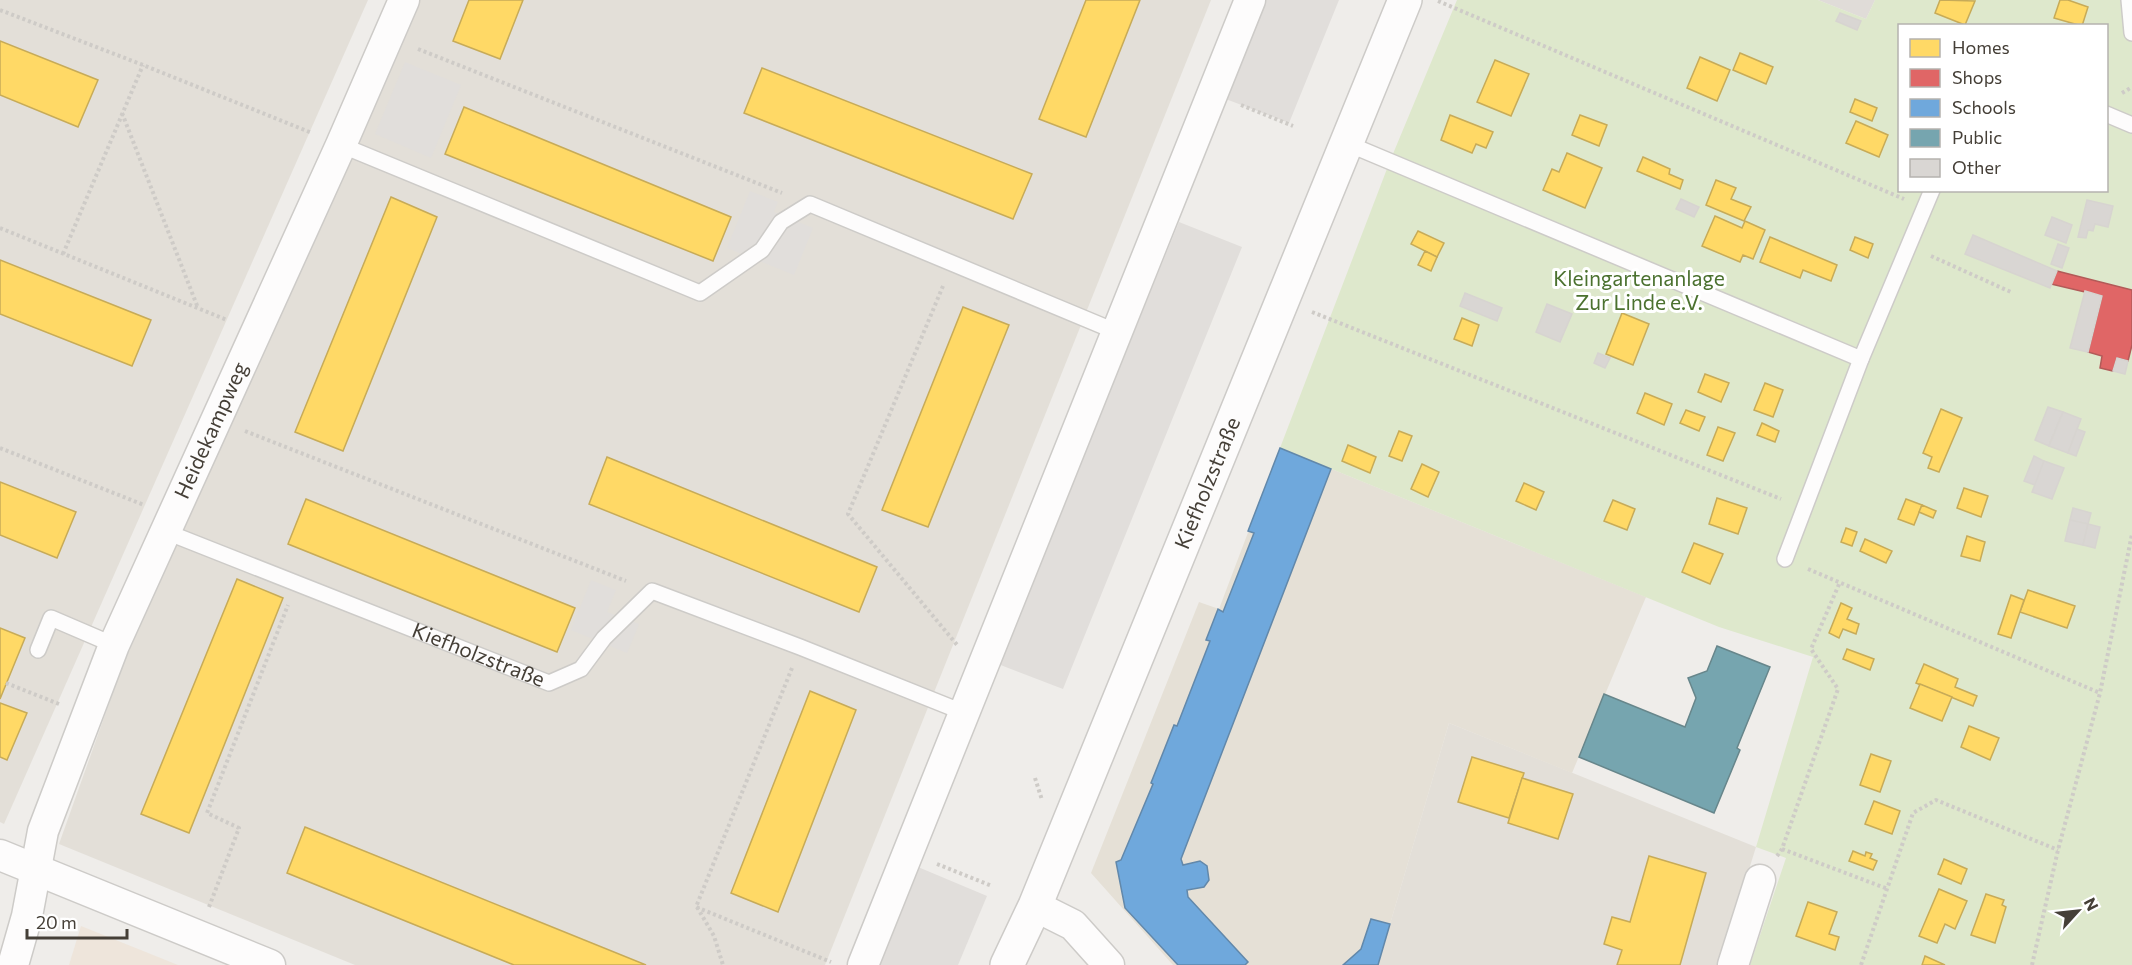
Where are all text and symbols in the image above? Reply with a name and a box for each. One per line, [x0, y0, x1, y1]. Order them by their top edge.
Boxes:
legend [1898, 24, 2108, 192]
text: Homes [1952, 36, 2010, 58]
text: Shops [1952, 66, 2002, 88]
text: Schools [1952, 96, 2016, 118]
text: Public [1952, 126, 2002, 148]
text: Other [1952, 156, 2001, 178]
park label: Kleingartenanlage Zur Linde e.V. [1553, 265, 1725, 314]
street label: Heidekampweg [168, 358, 252, 502]
street label: Kiefholzstraße [1168, 413, 1244, 552]
street label: Kiefholzstraße [409, 616, 549, 691]
north arrow [2048, 881, 2108, 941]
text: N [2081, 894, 2103, 914]
scale bar [27, 902, 128, 940]
text: 20 m [36, 911, 77, 933]

